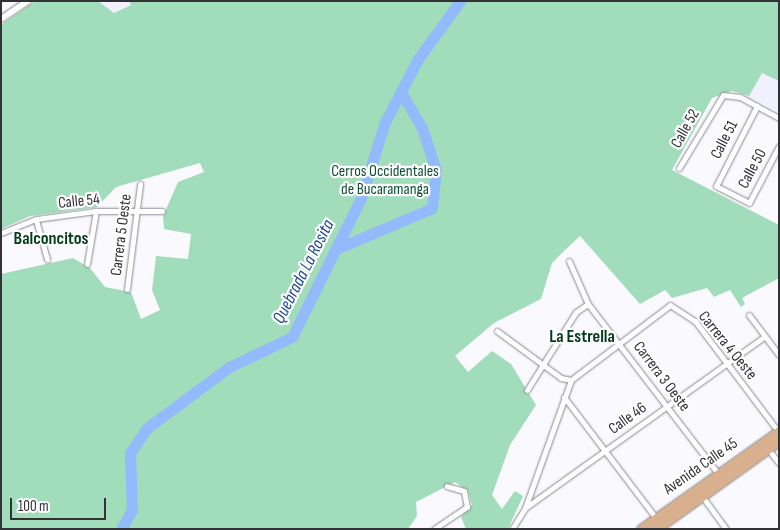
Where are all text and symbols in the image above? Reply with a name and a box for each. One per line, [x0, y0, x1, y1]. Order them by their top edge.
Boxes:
street label: Calle 52 [668, 106, 704, 152]
street label: Calle 51 [707, 118, 743, 162]
street label: Calle 50 [735, 146, 771, 192]
park label: Cerros Occidentales de Bucaramanga [331, 162, 439, 200]
street label: Calle 54 [57, 190, 101, 214]
street label: Carrera 5 Oeste [107, 193, 137, 277]
water label: Quebrada La Rosita [269, 216, 339, 328]
district label: Balconcitos [14, 228, 88, 250]
street label: Carrera 4 Oeste [694, 308, 760, 384]
district label: La Estrella [549, 326, 615, 348]
street label: Carrera 3 Oeste [628, 338, 694, 416]
street label: Calle 46 [605, 399, 651, 439]
street label: Avenida Calle 45 [660, 434, 742, 500]
scale bar [12, 488, 109, 520]
text: 100 m [18, 497, 49, 516]

